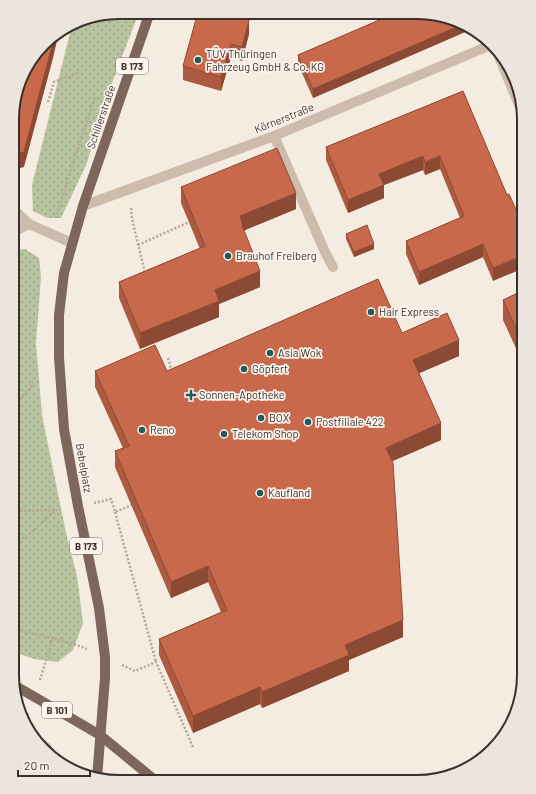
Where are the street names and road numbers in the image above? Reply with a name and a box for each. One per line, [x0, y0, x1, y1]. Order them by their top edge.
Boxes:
road number: B 173 [116, 58, 148, 74]
street label: Schillerstraße [84, 83, 118, 150]
street label: Körnerstraße [252, 100, 316, 135]
street label: Bebelplatz [74, 442, 95, 494]
road number: B 173 [70, 538, 102, 554]
road number: B 101 [42, 702, 72, 718]

